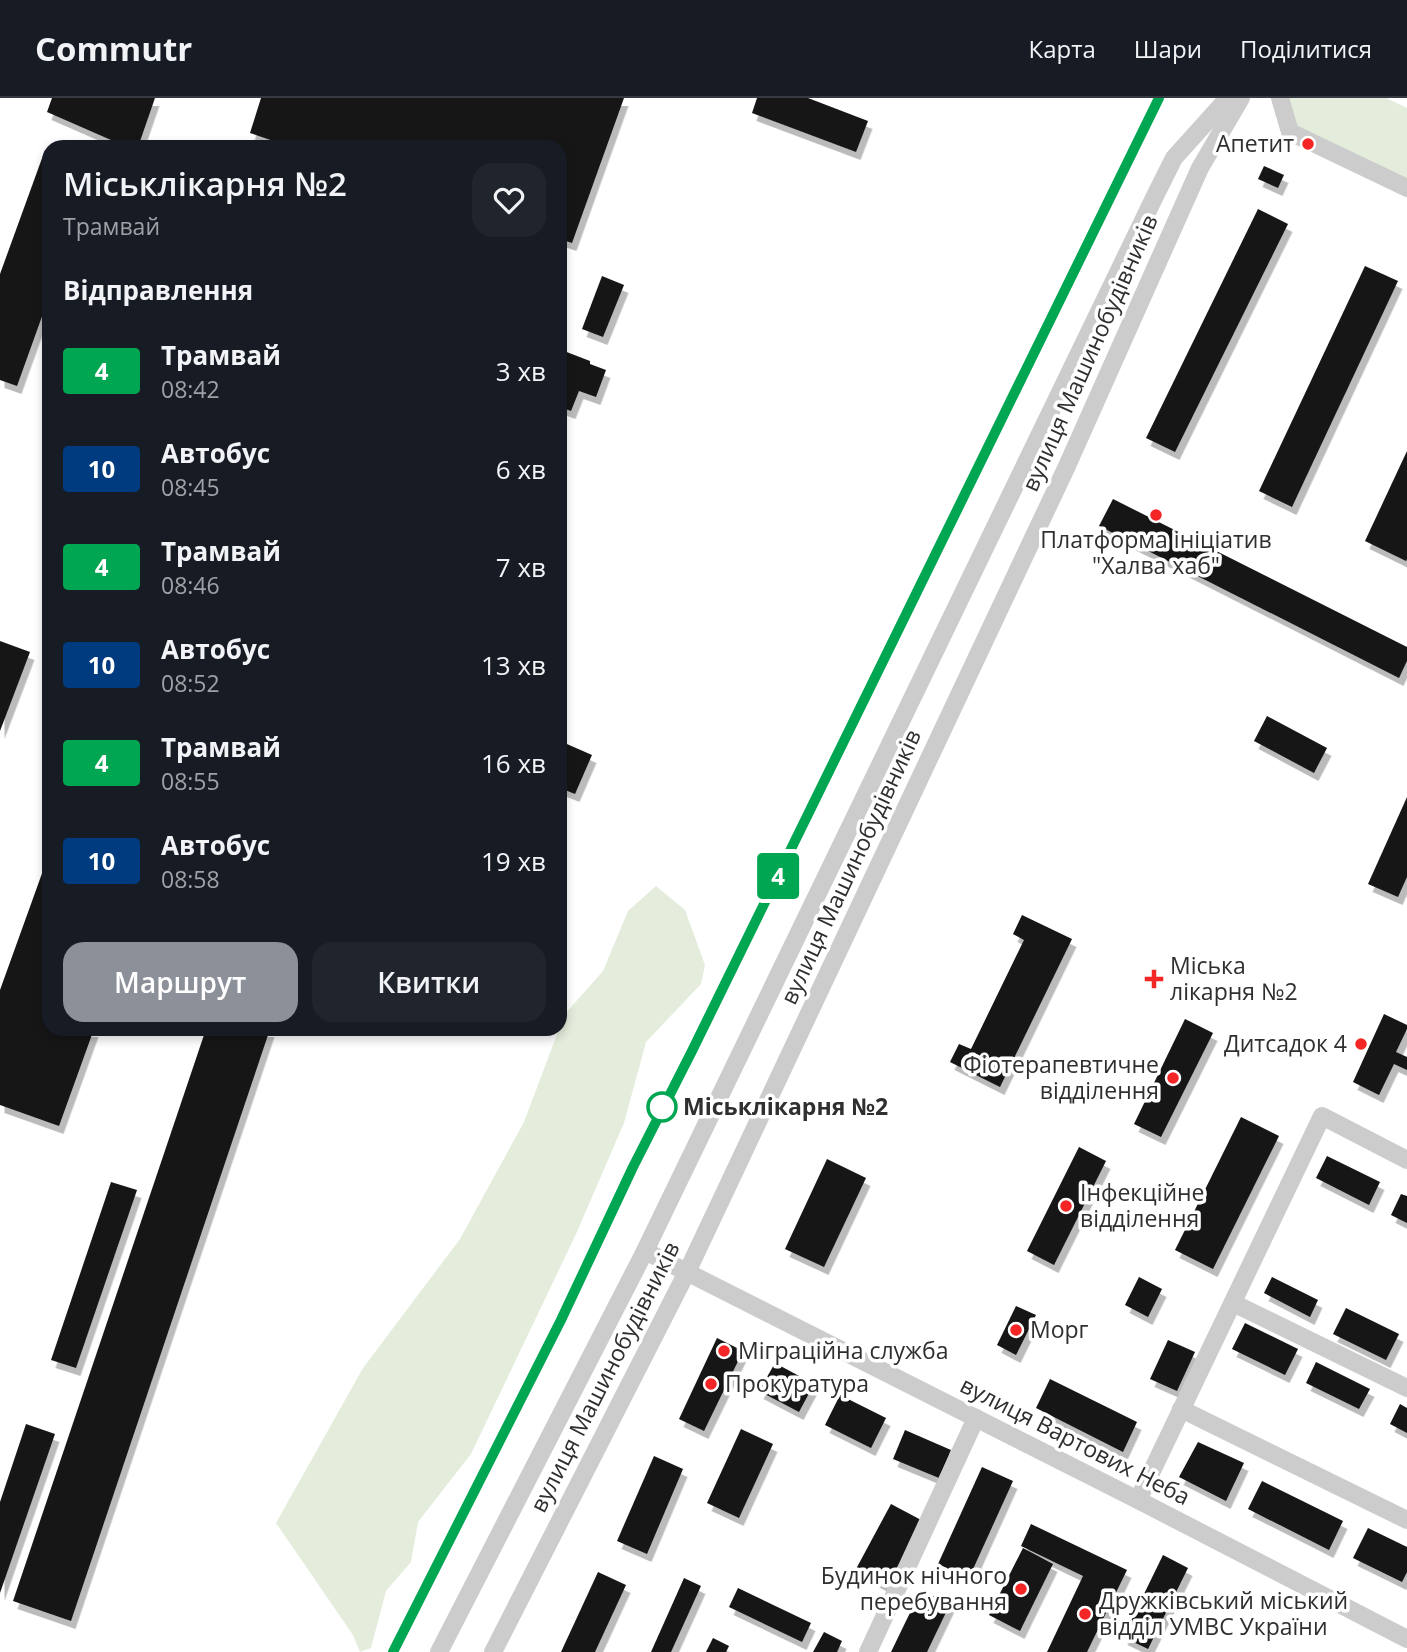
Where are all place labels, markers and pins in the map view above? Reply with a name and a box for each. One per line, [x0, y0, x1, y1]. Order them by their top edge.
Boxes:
place label: Апетит [1216, 127, 1294, 159]
marker: Апетит [1300, 136, 1316, 152]
marker: Платформа ініціатив "Халва хаб" [1148, 507, 1164, 523]
place label: Платформа ініціатив "Халва хаб" [1040, 523, 1272, 581]
place label: Міська лікарня №2 [1170, 949, 1298, 1007]
marker: Міська лікарня №2 [1144, 969, 1164, 989]
place label: Дитсадок 4 [1224, 1027, 1347, 1059]
marker: Дитсадок 4 [1353, 1036, 1369, 1052]
place label: Фіотерапевтичне відділення [963, 1048, 1159, 1106]
marker: Фіотерапевтичне відділення [1165, 1070, 1181, 1086]
place label: Міськлікарня №2 [683, 1090, 888, 1122]
marker: Міськлікарня №2 [647, 1092, 677, 1122]
place label: Інфекційне відділення [1080, 1176, 1205, 1234]
marker: Інфекційне відділення [1058, 1198, 1074, 1214]
place label: Морг [1030, 1313, 1089, 1345]
marker: Морг [1008, 1322, 1024, 1338]
place label: Міграційна служба [738, 1334, 948, 1366]
marker: Міграційна служба [716, 1343, 732, 1359]
place label: Прокуратура [725, 1367, 869, 1399]
marker: Прокуратура [703, 1376, 719, 1392]
place label: Будинок нічного перебування [821, 1559, 1007, 1617]
marker: Будинок нічного перебування [1013, 1581, 1029, 1597]
place label: Дружківський міський відділ УМВС України [1099, 1584, 1348, 1642]
marker: Дружківський міський відділ УМВС України [1077, 1606, 1093, 1622]

